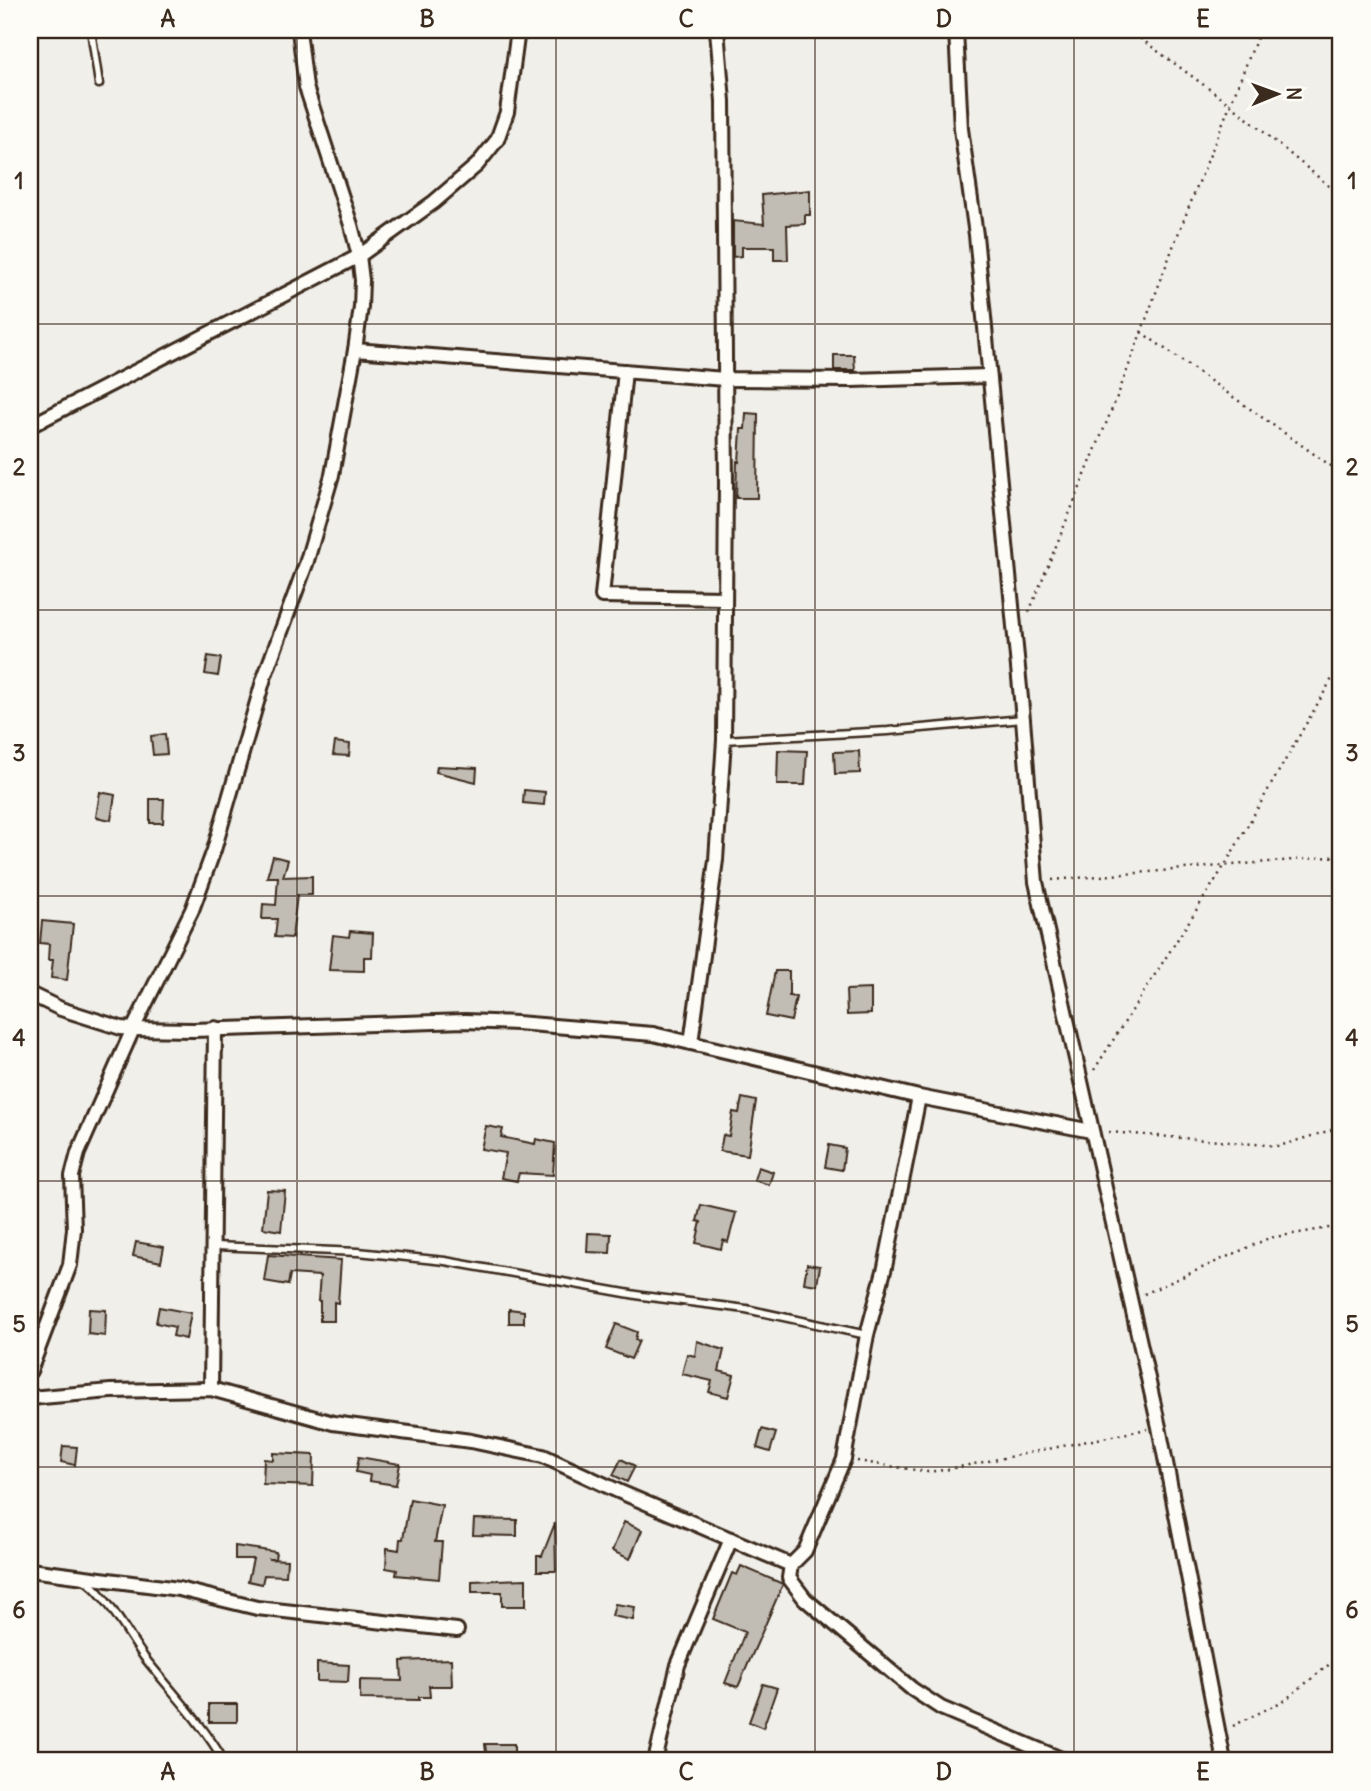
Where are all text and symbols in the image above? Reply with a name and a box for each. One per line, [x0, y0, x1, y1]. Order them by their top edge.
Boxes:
text: A [161, 4, 176, 33]
text: B [419, 4, 435, 33]
text: C [678, 4, 694, 33]
text: D [936, 4, 952, 33]
text: E [1196, 4, 1210, 33]
north arrow [1242, 60, 1312, 130]
text: N [1282, 87, 1306, 100]
text: 1 [14, 166, 24, 195]
text: 1 [1347, 166, 1357, 195]
text: 2 [13, 452, 26, 481]
text: 2 [1346, 452, 1359, 481]
text: 3 [12, 738, 26, 767]
text: 3 [1345, 738, 1359, 767]
text: 4 [12, 1023, 26, 1052]
text: 4 [1345, 1023, 1359, 1052]
text: 5 [12, 1309, 26, 1338]
text: 5 [1345, 1309, 1359, 1338]
text: 6 [12, 1595, 26, 1624]
text: 6 [1345, 1595, 1359, 1624]
text: A [161, 1757, 176, 1786]
text: B [419, 1757, 435, 1786]
text: C [678, 1757, 694, 1786]
text: D [936, 1757, 952, 1786]
text: E [1196, 1757, 1210, 1786]

